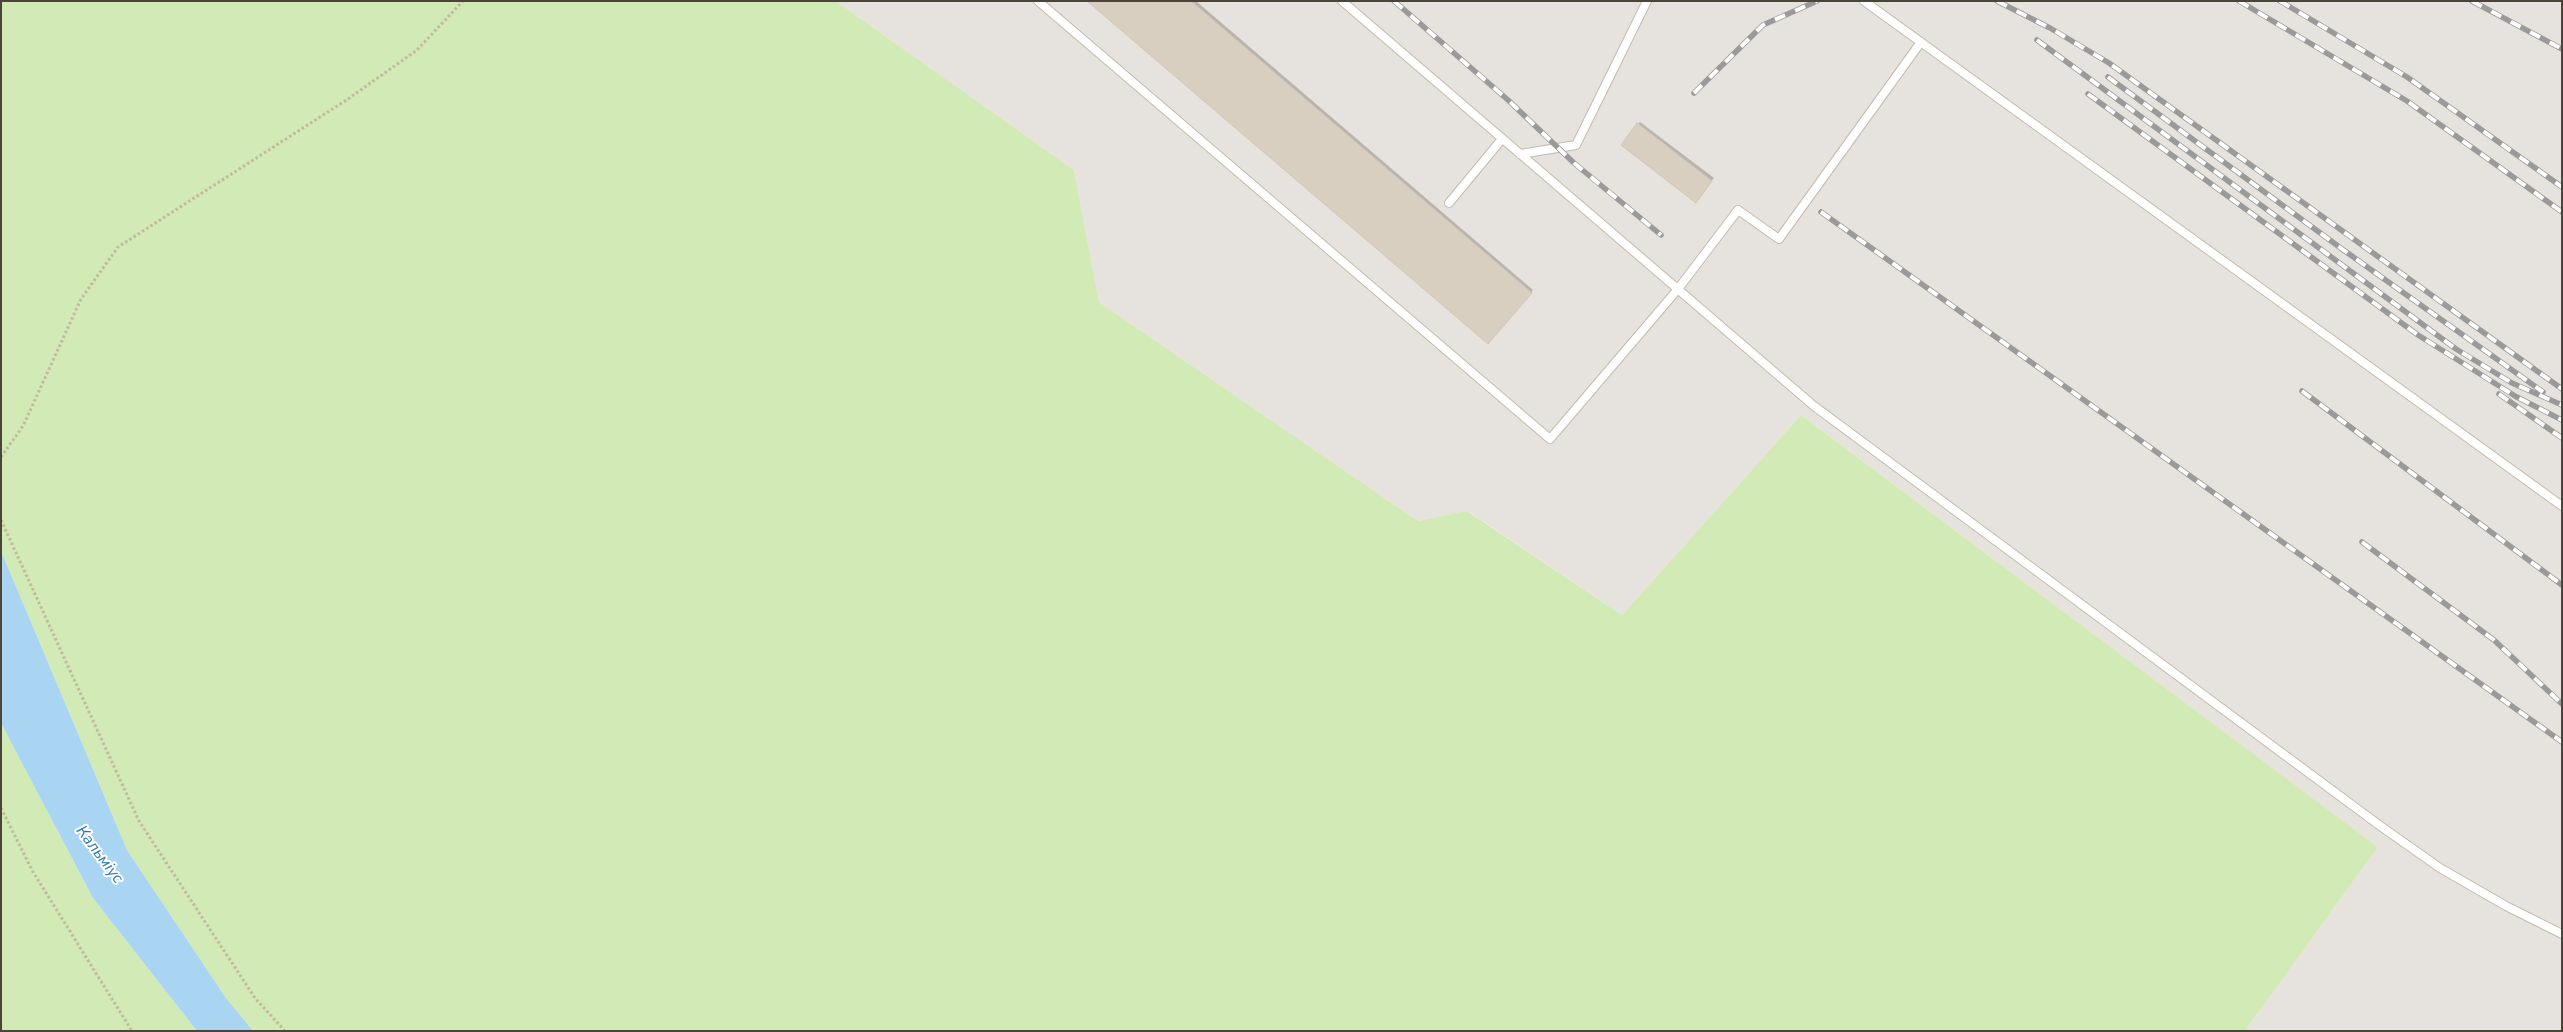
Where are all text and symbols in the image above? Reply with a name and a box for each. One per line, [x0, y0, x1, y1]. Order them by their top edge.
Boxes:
water label: Кальміус [71, 822, 127, 888]

